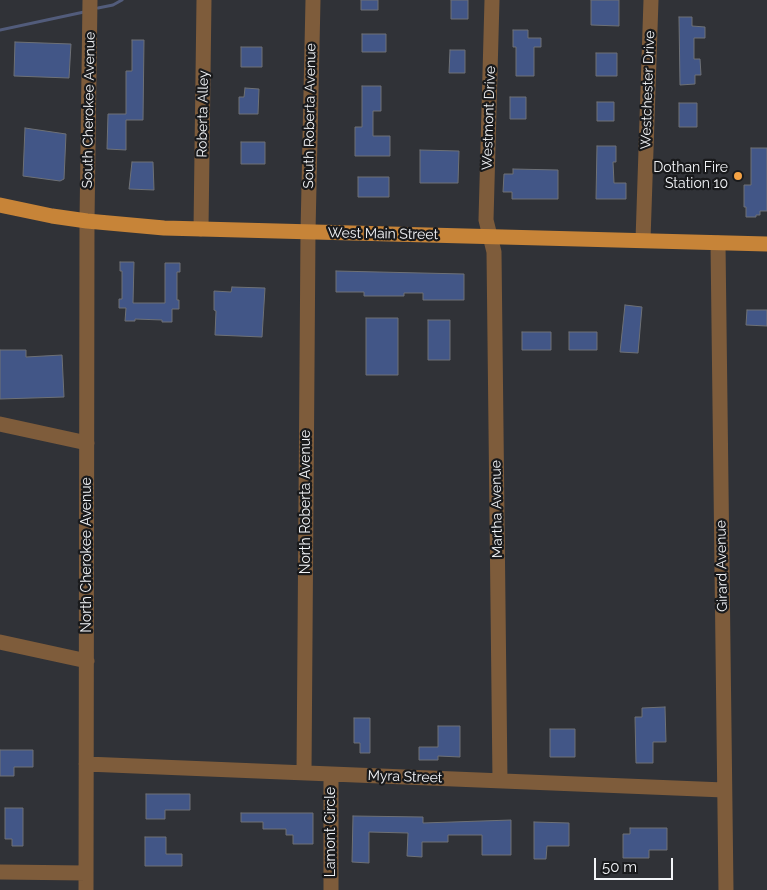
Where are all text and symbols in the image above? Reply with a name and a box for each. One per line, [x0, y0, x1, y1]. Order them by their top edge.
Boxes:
street label: Westchester Drive [638, 30, 658, 150]
street label: South Cherokee Avenue [79, 31, 99, 189]
street label: South Roberta Avenue [300, 43, 320, 189]
street label: Westmont Drive [479, 66, 499, 170]
street label: Roberta Alley [194, 70, 212, 158]
place label: Dothan Fire Station 10 [653, 160, 728, 192]
marker: Dothan Fire Station 10 [732, 170, 744, 182]
street label: West Main Street [328, 225, 438, 243]
street label: North Roberta Avenue [298, 430, 314, 574]
street label: Martha Avenue [488, 460, 506, 558]
street label: North Cherokee Avenue [79, 477, 95, 633]
street label: Girard Avenue [713, 520, 731, 612]
street label: Myra Street [367, 767, 443, 787]
street label: Lamont Circle [323, 787, 339, 877]
scale bar [597, 848, 676, 880]
text: 50 m [602, 858, 637, 876]

